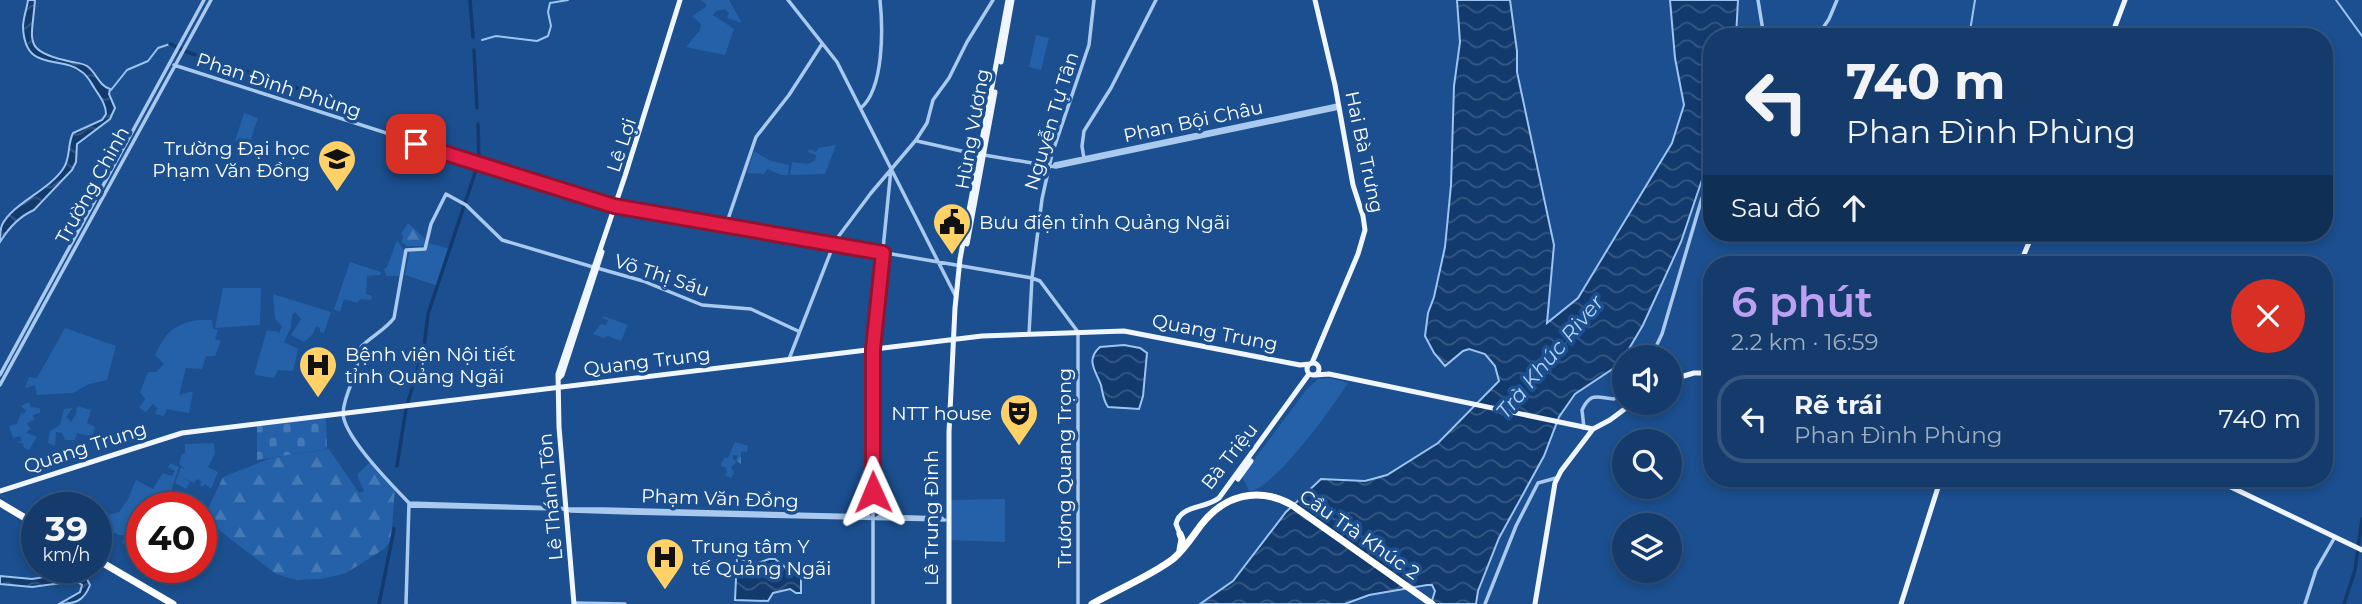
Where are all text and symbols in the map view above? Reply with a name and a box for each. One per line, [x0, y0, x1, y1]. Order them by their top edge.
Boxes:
street label: Phan Đình Phùng [193, 48, 364, 123]
street label: Nguyễn Tự Tân [1020, 49, 1083, 193]
text: 740 m [1846, 52, 2006, 111]
icon: left [1731, 56, 1822, 147]
street label: Hùng Vương [951, 67, 994, 191]
street label: Hai Bà Trưng [1340, 89, 1389, 215]
street label: Phan Bội Châu [1121, 95, 1265, 148]
text: Phan Đình Phùng [1846, 112, 2136, 151]
pin [386, 114, 446, 174]
street label: Lê Lợi [602, 115, 641, 175]
street label: Trường Chinh [51, 123, 134, 248]
icon: arrive [397, 125, 435, 163]
place label: Trường Đại học Phạm Văn Đồng [152, 137, 310, 182]
school or university icon: Trường Đại học Phạm Văn Đồng [316, 138, 358, 193]
icon: ahead [1835, 189, 1873, 227]
text: Sau đó [1731, 192, 1821, 224]
public building icon: Bưu điện tỉnh Quảng Ngãi [931, 201, 973, 256]
place label: Bưu điện tỉnh Quảng Ngãi [979, 211, 1230, 234]
street label: Võ Thị Sáu [611, 249, 712, 302]
text: 6 phút [1731, 276, 1873, 328]
button: close [2231, 279, 2305, 353]
water label: Trà Khúc River [1491, 290, 1609, 423]
street label: Quang Trung [1150, 309, 1280, 356]
text: 2.2 km · 16:59 [1731, 328, 1879, 356]
street label: Quang Trung [582, 342, 712, 381]
place label: Bệnh viện Nội tiết tỉnh Quảng Ngãi [345, 343, 516, 388]
hospital icon: Bệnh viện Nội tiết tỉnh Quảng Ngãi [297, 344, 339, 399]
map controls [1612, 345, 1682, 583]
button: sound [1612, 345, 1682, 415]
street label: Trương Quang Trọng [1053, 368, 1076, 568]
text: Rẽ trái [1794, 389, 1882, 421]
theatre icon: NTT house [998, 392, 1040, 447]
icon: left [1735, 400, 1773, 438]
place label: NTT house [891, 402, 992, 425]
text: 740 m [2219, 403, 2301, 435]
street label: Quang Trung [21, 417, 149, 478]
street label: Bà Triệu [1196, 419, 1262, 494]
text: Phan Đình Phùng [1794, 421, 2002, 449]
button: search [1612, 429, 1682, 499]
street label: Lê Thánh Tôn [533, 432, 568, 562]
street label: Lê Trung Đình [920, 450, 943, 586]
position arrow [836, 455, 910, 529]
street label: Phạm Văn Đồng [641, 484, 799, 513]
street label: Cầu Trà Khúc 2 [1295, 484, 1424, 585]
speed limit sign: 40 [126, 492, 217, 583]
text: 39 [45, 507, 88, 550]
button: layers [1612, 513, 1682, 583]
place label: Trung tâm Y tế Quảng Ngãi [692, 535, 831, 580]
hospital icon: Trung tâm Y tế Quảng Ngãi [644, 536, 686, 591]
text: km/h [42, 544, 91, 566]

